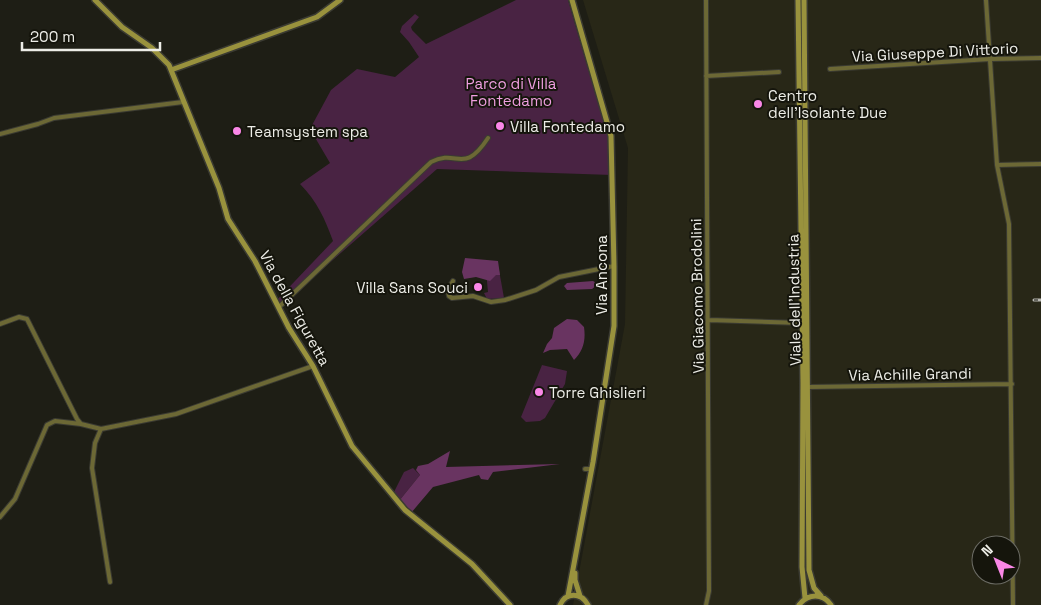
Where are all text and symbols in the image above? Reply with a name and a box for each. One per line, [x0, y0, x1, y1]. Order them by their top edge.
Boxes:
scale bar [22, 20, 160, 52]
text: 200 m [30, 27, 75, 46]
street label: Via Giuseppe Di Vittorio [851, 38, 1019, 66]
park label: Parco di Villa Fontedamo [466, 74, 557, 110]
place label: Centro dell'Isolante Due [768, 86, 887, 122]
marker: Centro dell'Isolante Due [752, 98, 764, 110]
place label: Villa Fontedamo [510, 117, 625, 136]
marker: Villa Fontedamo [494, 120, 506, 132]
place label: Teamsystem spa [247, 122, 368, 141]
marker: Teamsystem spa [231, 125, 243, 137]
street label: Via Giacomo Brodolini [686, 218, 708, 374]
street label: Viale dell'Industria [783, 234, 805, 366]
street label: Via Ancona [592, 235, 611, 315]
street label: Via della Figuretta [255, 247, 335, 369]
place label: Villa Sans Souci [356, 278, 468, 297]
marker: Villa Sans Souci [472, 281, 484, 293]
street label: Via Achille Grandi [848, 363, 972, 385]
place label: Torre Ghislieri [549, 383, 646, 402]
marker: Torre Ghislieri [533, 386, 545, 398]
north arrow [971, 535, 1021, 585]
text: N [978, 541, 997, 560]

